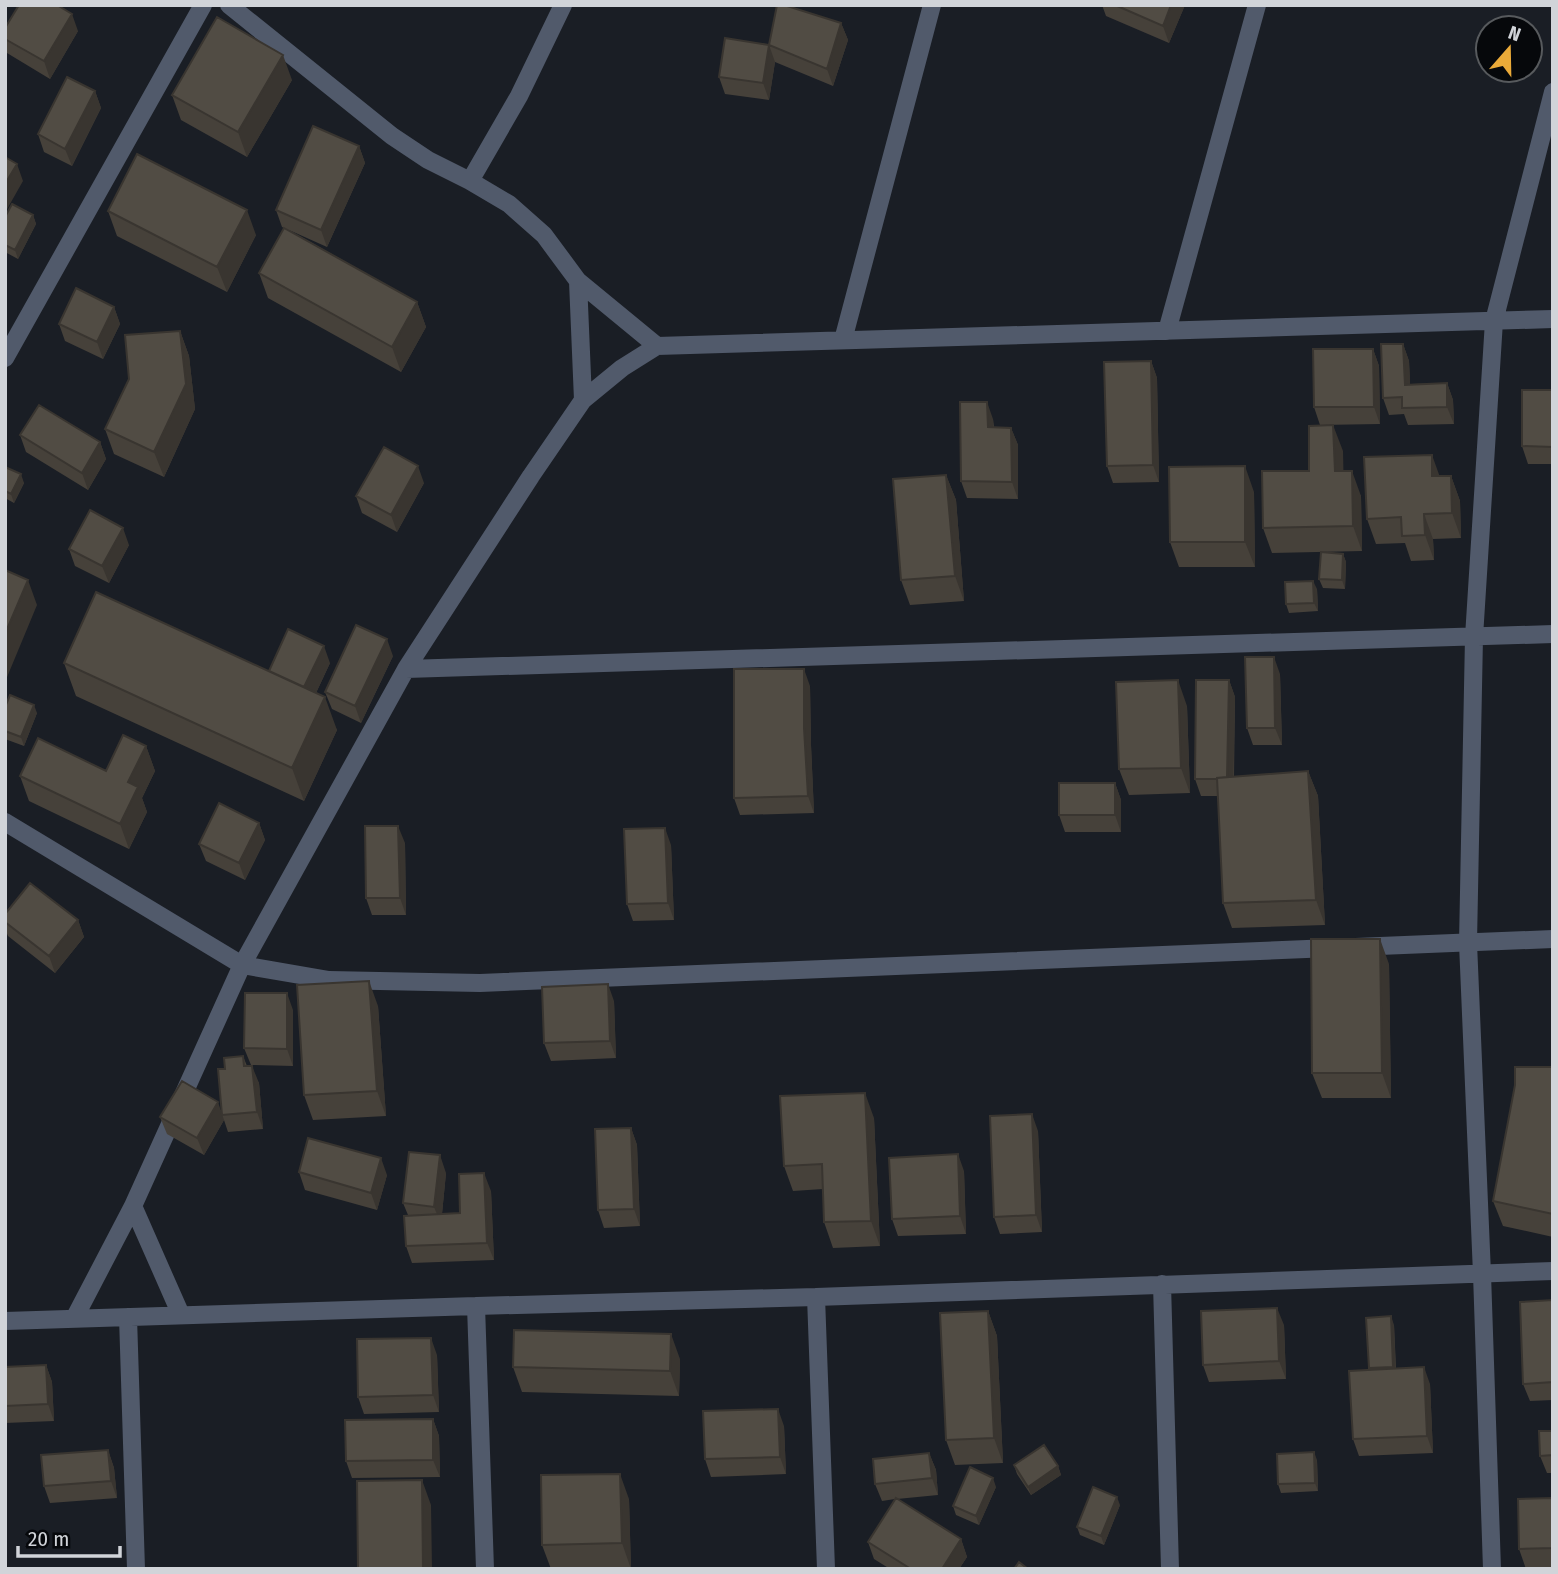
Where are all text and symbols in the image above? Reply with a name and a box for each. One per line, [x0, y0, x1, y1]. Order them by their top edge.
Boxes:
north arrow [1474, 14, 1544, 84]
text: N [1505, 21, 1524, 46]
scale bar [18, 1514, 119, 1558]
text: 20 m [28, 1526, 69, 1552]

